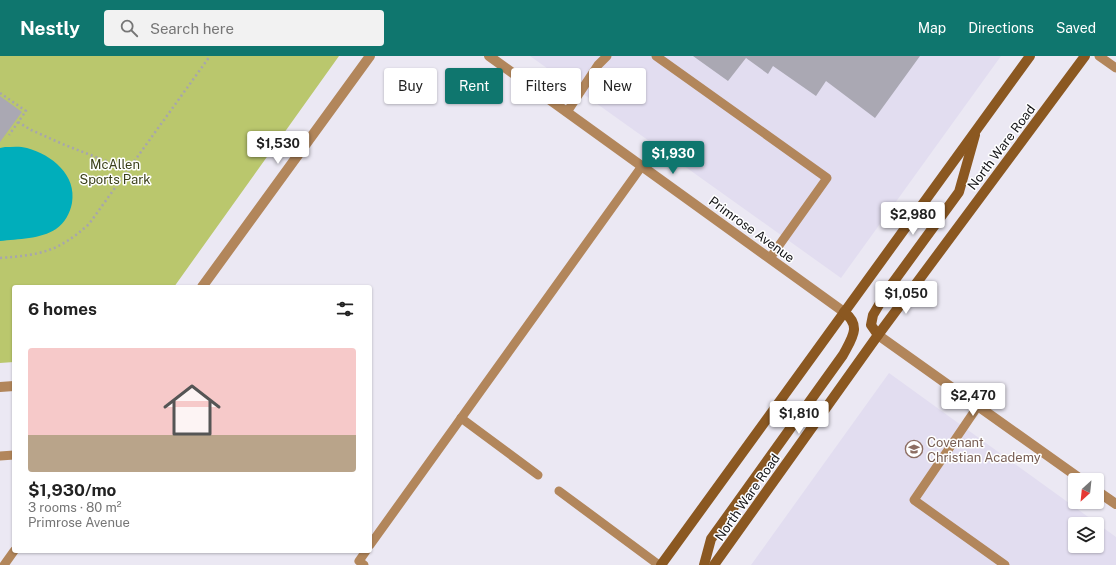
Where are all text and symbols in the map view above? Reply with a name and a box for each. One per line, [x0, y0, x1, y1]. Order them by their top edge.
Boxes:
search box [104, 10, 384, 46]
text: Nestly [20, 17, 80, 39]
icon: search [118, 17, 140, 39]
text: Search here [150, 20, 234, 37]
text: Map [918, 20, 946, 36]
text: Directions [968, 20, 1034, 36]
text: Saved [1056, 20, 1096, 36]
chip: Buy [384, 68, 437, 104]
chip: Rent [445, 68, 503, 104]
chip: Filters [511, 68, 581, 104]
chip: New [589, 68, 646, 104]
street label: North Ware Road [965, 102, 1038, 193]
pin: $1,530 [245, 131, 311, 165]
text: $1,530 [256, 136, 300, 151]
pin: $1,930 [640, 141, 706, 175]
text: $1,930 [651, 146, 695, 161]
park label: McAllen Sports Park [79, 157, 151, 187]
street label: Primrose Avenue [706, 193, 797, 265]
pin: $2,980 [880, 202, 946, 236]
text: $2,980 [890, 207, 936, 222]
pin: $1,050 [873, 281, 939, 315]
text: $1,050 [884, 286, 928, 301]
icon: filters [334, 298, 356, 320]
text: 6 homes [28, 299, 97, 319]
icon: home [156, 374, 228, 446]
pin: $2,470 [940, 383, 1006, 417]
text: $2,470 [950, 388, 996, 403]
pin: $1,810 [766, 401, 832, 435]
text: $1,810 [779, 406, 819, 421]
place label: Covenant Christian Academy [927, 435, 1041, 465]
school or university icon: Covenant Christian Academy [904, 439, 924, 459]
street label: North Ware Road [712, 451, 783, 544]
north arrow [1068, 473, 1104, 509]
map controls [1068, 473, 1104, 553]
text: $1,930/mo [28, 480, 116, 500]
text: 3 rooms · 80 m² [28, 500, 121, 515]
text: Primrose Avenue [28, 515, 130, 530]
button: layers [1068, 517, 1104, 553]

